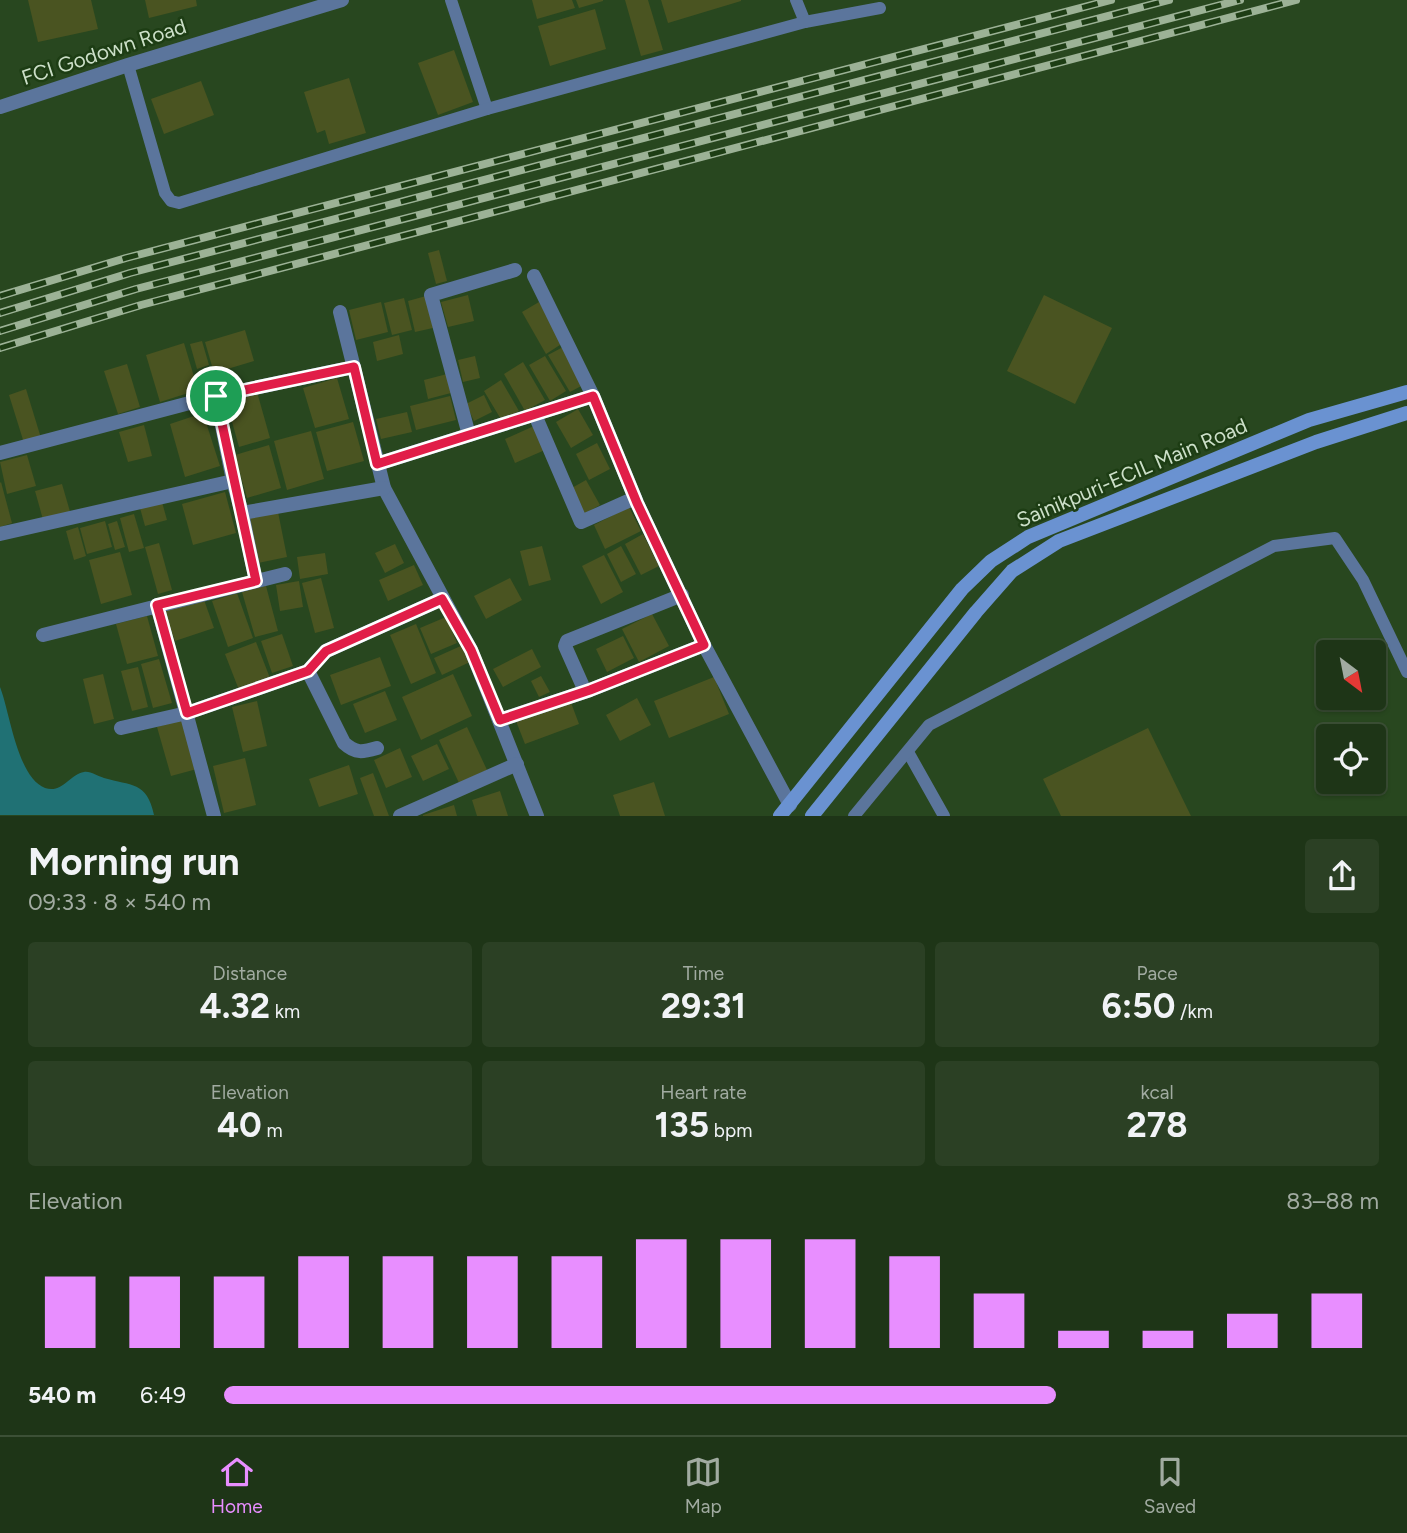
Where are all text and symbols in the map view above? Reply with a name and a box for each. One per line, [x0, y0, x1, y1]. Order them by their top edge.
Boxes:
street label: FCI Godown Road [18, 13, 189, 90]
pin [186, 366, 246, 426]
icon: arrive [197, 377, 235, 415]
street label: Sainikpuri-ECIL Main Road [1013, 413, 1251, 533]
north arrow [1316, 640, 1386, 710]
map controls [1316, 640, 1386, 794]
button: locate [1316, 724, 1386, 794]
text: Morning run [28, 839, 240, 885]
button: share [1305, 839, 1379, 913]
text: 09:33 · 8 × 540 m [28, 888, 211, 916]
text: Distance [213, 962, 287, 985]
text: Time [683, 962, 724, 985]
text: Pace [1137, 962, 1178, 985]
text: 4.32 [200, 985, 270, 1027]
text: 29:31 [661, 985, 746, 1027]
text: 6:50 [1101, 985, 1175, 1027]
text: km [270, 1000, 300, 1023]
text: /km [1175, 1000, 1213, 1023]
text: Elevation [211, 1081, 289, 1104]
text: Heart rate [660, 1081, 747, 1104]
text: kcal [1141, 1081, 1174, 1104]
text: 40 [217, 1104, 262, 1146]
text: 135 [655, 1104, 709, 1146]
text: 278 [1127, 1104, 1188, 1146]
text: m [262, 1119, 283, 1142]
text: bpm [709, 1119, 752, 1142]
text: Elevation [28, 1187, 123, 1215]
text: 83–88 m [1286, 1187, 1379, 1215]
text: 540 m [28, 1381, 96, 1409]
text: 6:49 [140, 1381, 186, 1409]
tab: Home [211, 1453, 263, 1518]
tab: Map [684, 1453, 722, 1518]
tab: Saved [1144, 1453, 1196, 1518]

